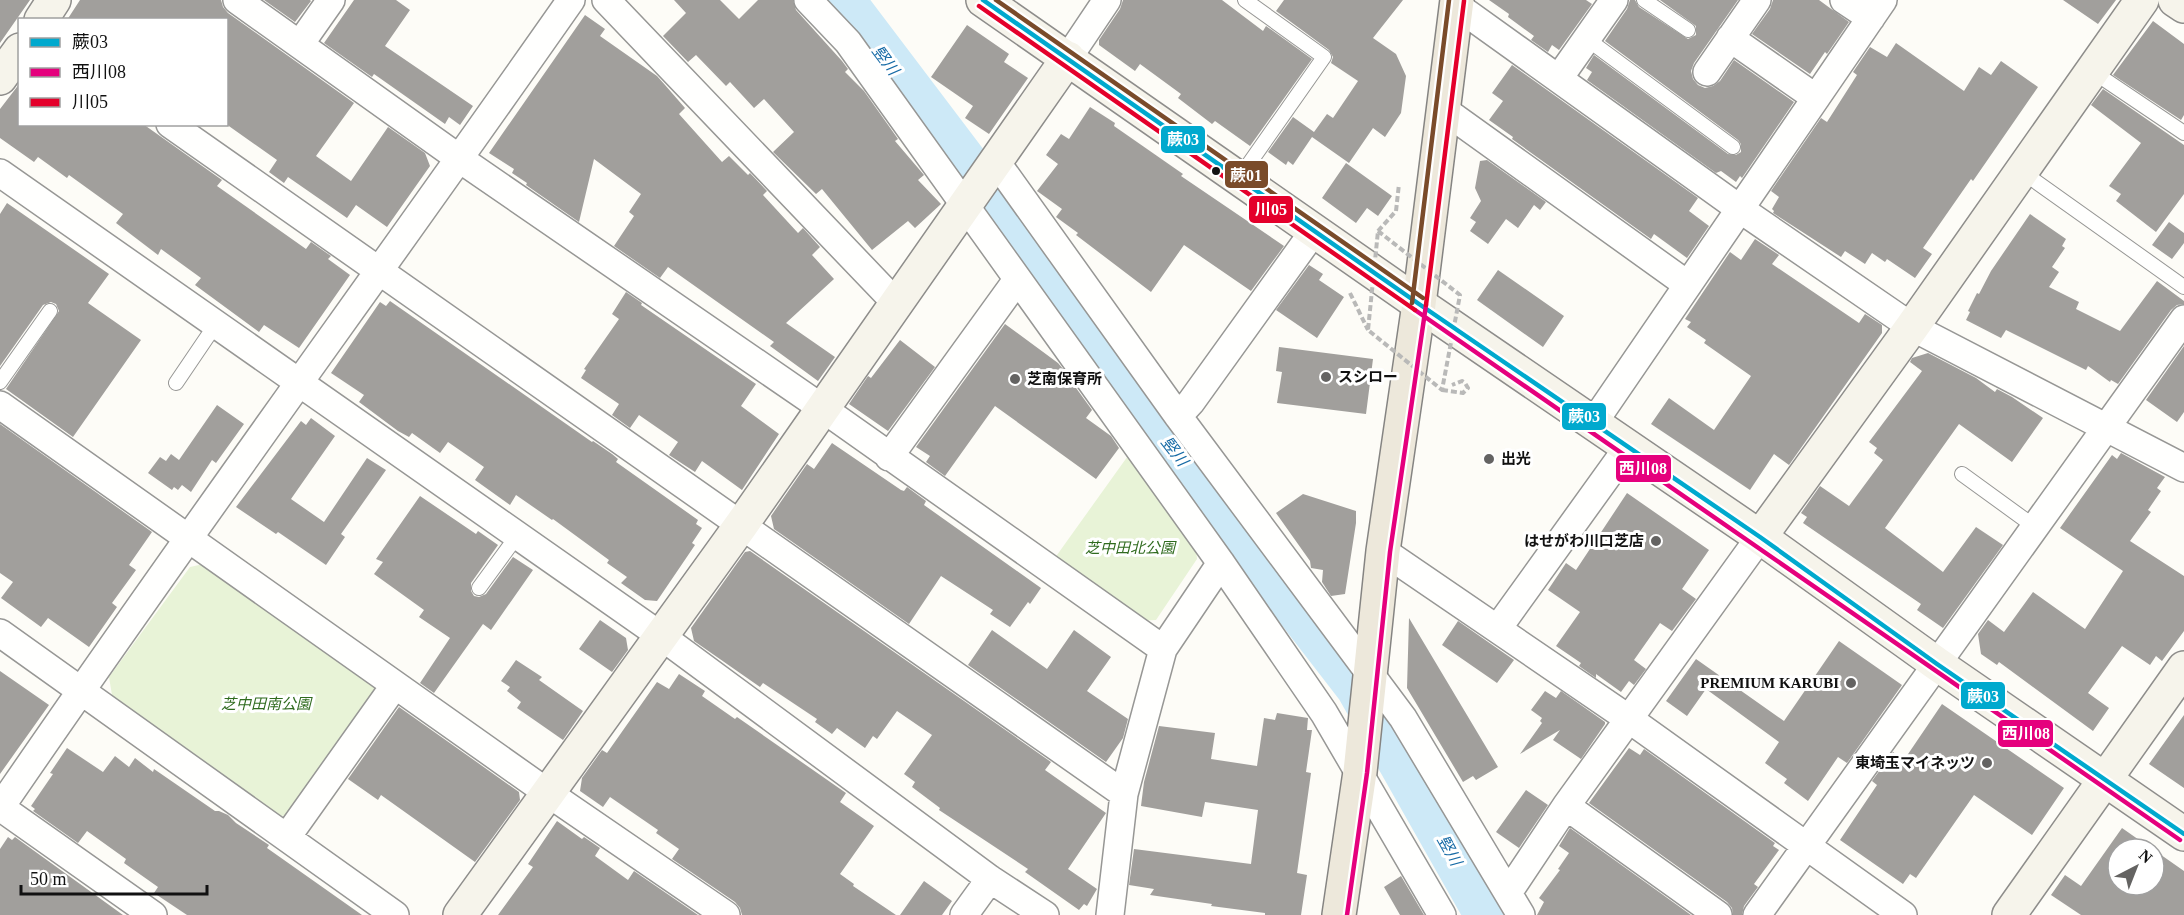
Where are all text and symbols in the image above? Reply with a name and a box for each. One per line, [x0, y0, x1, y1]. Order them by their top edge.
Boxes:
legend [18, 18, 228, 126]
text: 蕨03 [72, 32, 108, 52]
water label: 竪川 [869, 42, 903, 80]
text: 西川08 [72, 62, 126, 82]
text: 川05 [72, 92, 108, 112]
line badge: 蕨03 [1160, 125, 1206, 154]
text: 蕨03 [1167, 131, 1199, 148]
line badge: 蕨01 [1224, 160, 1269, 189]
unlabelled marker [1210, 165, 1222, 177]
text: 蕨01 [1230, 167, 1262, 184]
line badge: 川05 [1248, 195, 1294, 224]
text: 川05 [1255, 201, 1287, 218]
place label: スシロー [1338, 369, 1398, 385]
marker: スシロー [1319, 370, 1333, 384]
place label: 芝南保育所 [1027, 371, 1102, 387]
marker: 芝南保育所 [1008, 372, 1022, 386]
line badge: 蕨03 [1561, 402, 1607, 431]
text: 蕨03 [1568, 408, 1600, 425]
water label: 竪川 [1158, 433, 1192, 471]
place label: 出光 [1501, 451, 1531, 467]
marker: 出光 [1482, 452, 1496, 466]
line badge: 西川08 [1615, 454, 1672, 483]
text: 西川08 [1619, 460, 1667, 477]
place label: はせがわ川口芝店 [1524, 533, 1644, 549]
marker: はせがわ川口芝店 [1649, 534, 1663, 548]
park label: 芝中田北公園 [1085, 540, 1177, 556]
place label: PREMIUM KARUBI [1700, 675, 1839, 691]
marker: PREMIUM KARUBI [1844, 676, 1858, 690]
line badge: 蕨03 [1960, 681, 2006, 710]
text: 蕨03 [1967, 688, 1999, 705]
park label: 芝中田南公園 [221, 696, 313, 712]
line badge: 西川08 [1997, 719, 2054, 748]
text: 西川08 [2002, 725, 2050, 742]
place label: 東埼玉マイネッツ [1855, 755, 1975, 771]
marker: 東埼玉マイネッツ [1980, 756, 1994, 770]
water label: 竪川 [1434, 832, 1466, 870]
north arrow [2106, 837, 2166, 897]
text: N [2136, 846, 2156, 867]
scale bar [21, 858, 207, 896]
text: 50 m [30, 869, 67, 889]

